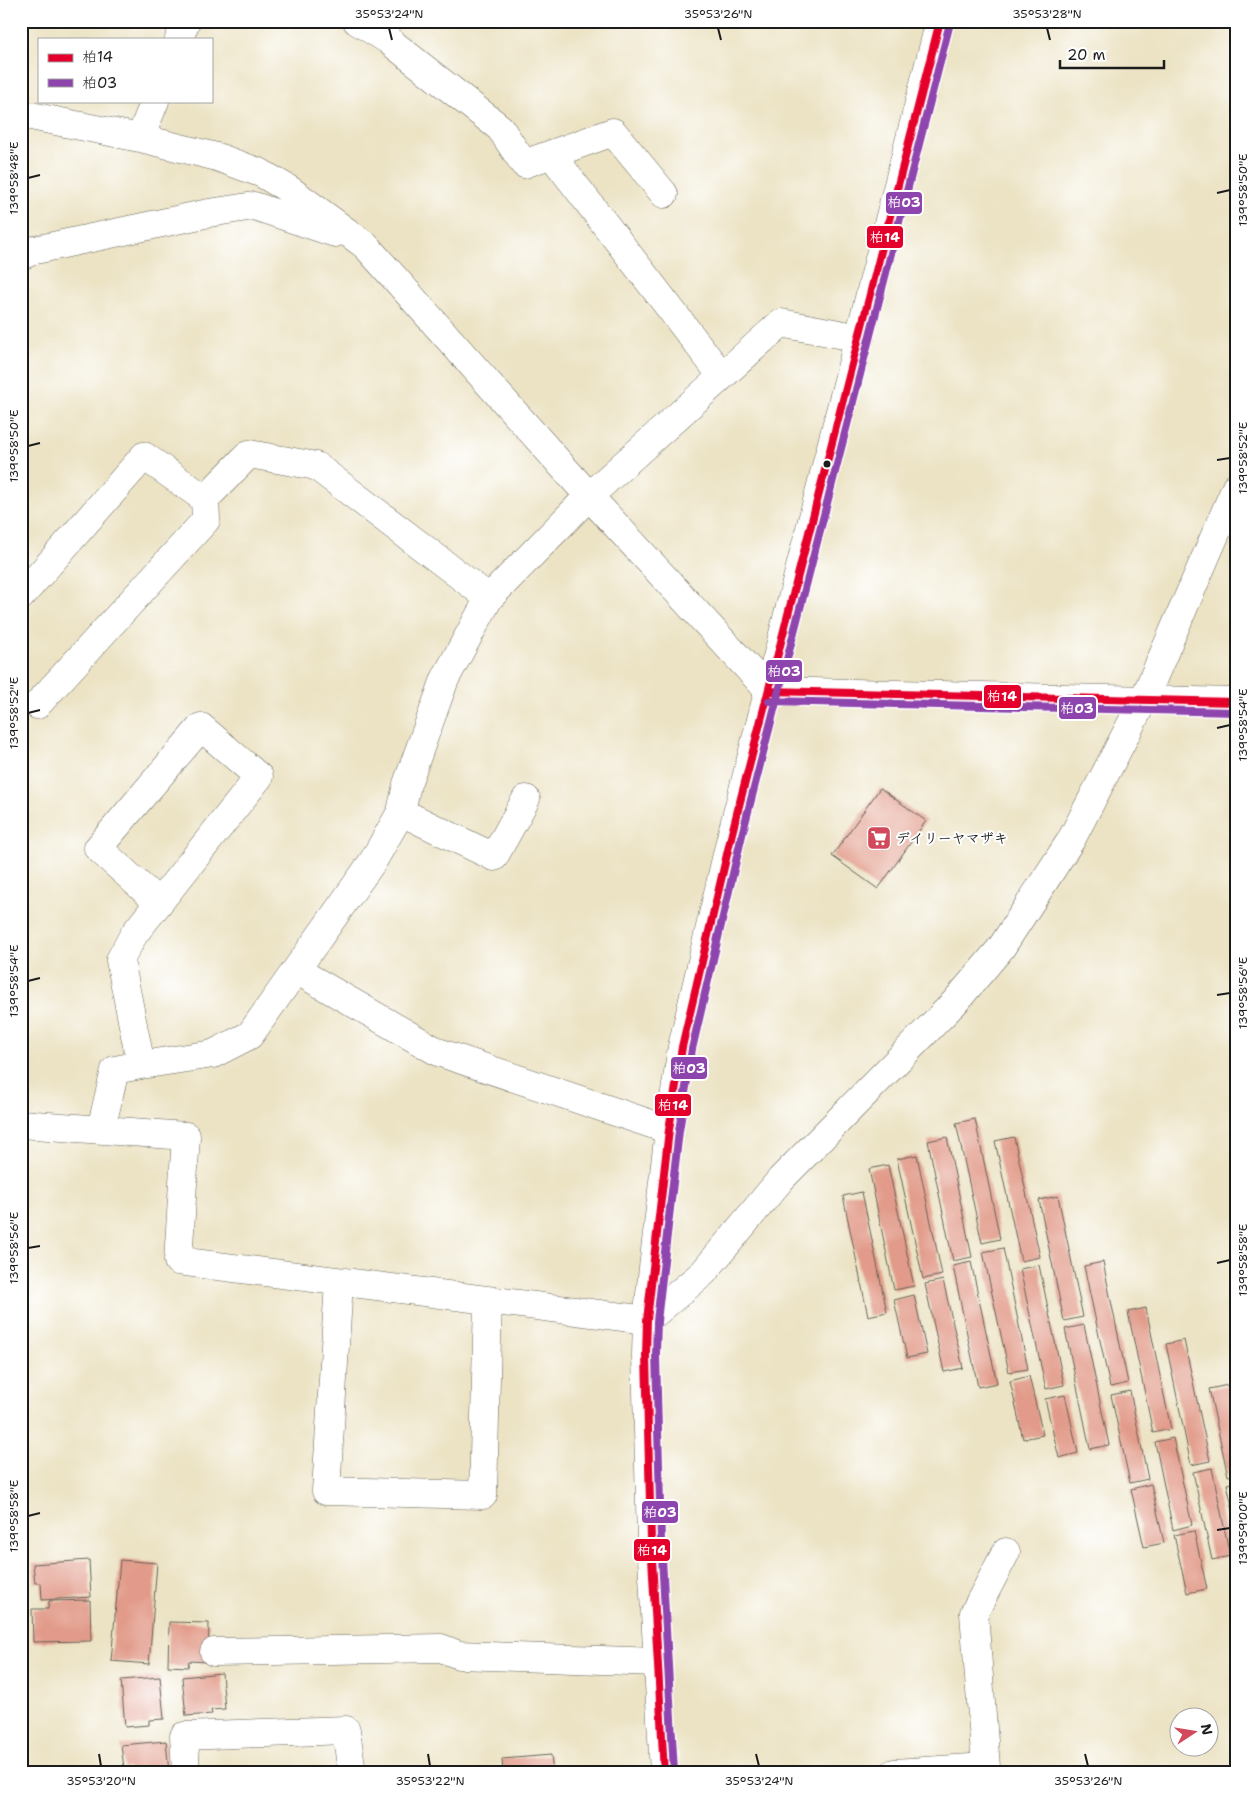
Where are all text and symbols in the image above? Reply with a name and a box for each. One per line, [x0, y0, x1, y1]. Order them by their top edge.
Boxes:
text: 35°53'24"N [354, 6, 424, 22]
text: 35°53'26"N [684, 6, 752, 22]
text: 35°53'28"N [1012, 6, 1082, 22]
legend [38, 38, 212, 102]
scale bar [1060, 38, 1163, 70]
text: 20 m [1067, 45, 1106, 65]
text: 柏14 [82, 47, 113, 67]
text: 柏03 [82, 73, 117, 93]
text: 139°58'48"E [6, 141, 22, 215]
text: 139°58'50"E [1235, 153, 1251, 227]
line badge: 柏03 [885, 191, 923, 215]
text: 柏03 [887, 193, 921, 211]
line badge: 柏14 [866, 225, 904, 249]
text: 柏14 [870, 228, 900, 246]
text: 139°58'50"E [6, 409, 22, 483]
text: 139°58'52"E [1235, 422, 1251, 494]
unlabelled marker [822, 459, 832, 469]
line badge: 柏03 [765, 659, 803, 683]
text: 柏03 [767, 662, 801, 680]
text: 139°58'52"E [6, 677, 22, 749]
line badge: 柏14 [983, 684, 1022, 709]
text: 柏14 [987, 687, 1017, 705]
text: 139°58'54"E [1235, 689, 1251, 761]
line badge: 柏03 [1058, 696, 1097, 720]
text: 柏03 [1060, 699, 1094, 717]
supermarket icon: デイリーヤマザキ [866, 825, 892, 851]
place label: デイリーヤマザキ [896, 829, 1008, 847]
text: 139°58'54"E [6, 945, 22, 1017]
text: 139°58'56"E [1235, 957, 1251, 1029]
line badge: 柏03 [670, 1056, 708, 1080]
text: 柏03 [672, 1059, 706, 1077]
line badge: 柏14 [654, 1093, 692, 1117]
text: 柏14 [658, 1096, 688, 1114]
text: 139°58'56"E [6, 1212, 22, 1284]
text: 139°58'58"E [1235, 1224, 1251, 1296]
text: 139°58'58"E [6, 1480, 22, 1552]
text: 139°59'00"E [1235, 1491, 1251, 1565]
line badge: 柏03 [641, 1500, 679, 1524]
text: 柏03 [643, 1503, 677, 1521]
line badge: 柏14 [633, 1538, 671, 1562]
text: 柏14 [637, 1541, 667, 1559]
north arrow [1170, 1706, 1220, 1756]
text: N [1197, 1722, 1217, 1737]
text: 35°53'20"N [66, 1773, 136, 1789]
text: 35°53'22"N [395, 1773, 465, 1789]
text: 35°53'24"N [724, 1773, 794, 1789]
text: 35°53'26"N [1054, 1773, 1122, 1789]

